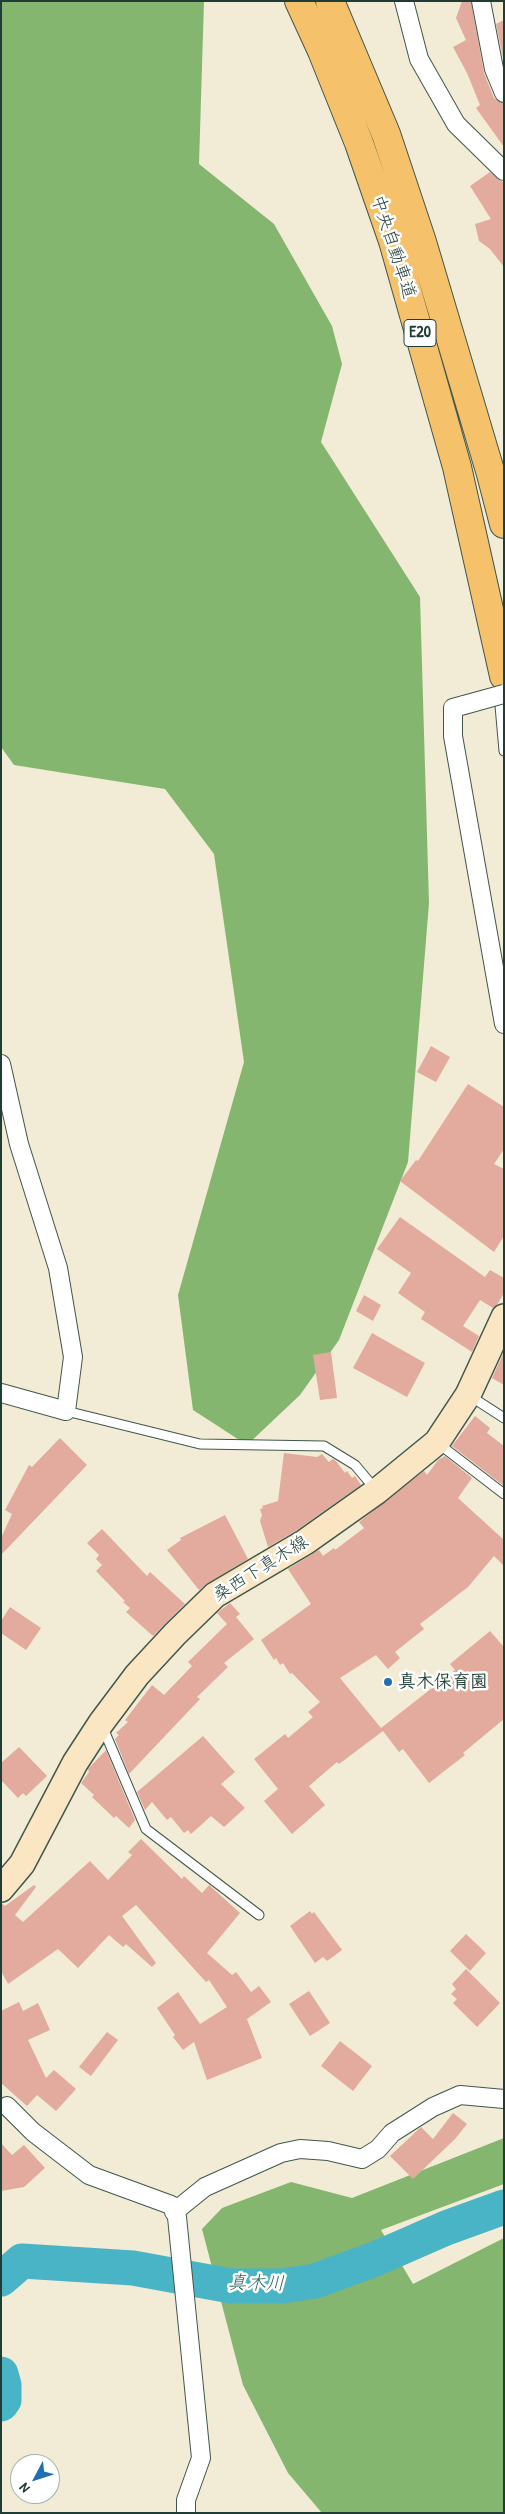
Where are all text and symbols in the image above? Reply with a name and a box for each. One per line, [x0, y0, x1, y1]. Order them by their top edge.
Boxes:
street label: 中央自動車道 [366, 192, 420, 302]
road number: E20 [404, 319, 436, 346]
street label: 桑西下真木線 [209, 1531, 313, 1607]
place label: 真木保育園 [398, 1671, 488, 1693]
marker: 真木保育園 [382, 1676, 394, 1688]
water label: 真木川 [227, 2272, 285, 2296]
north arrow [10, 2454, 60, 2504]
text: N [14, 2479, 34, 2497]

